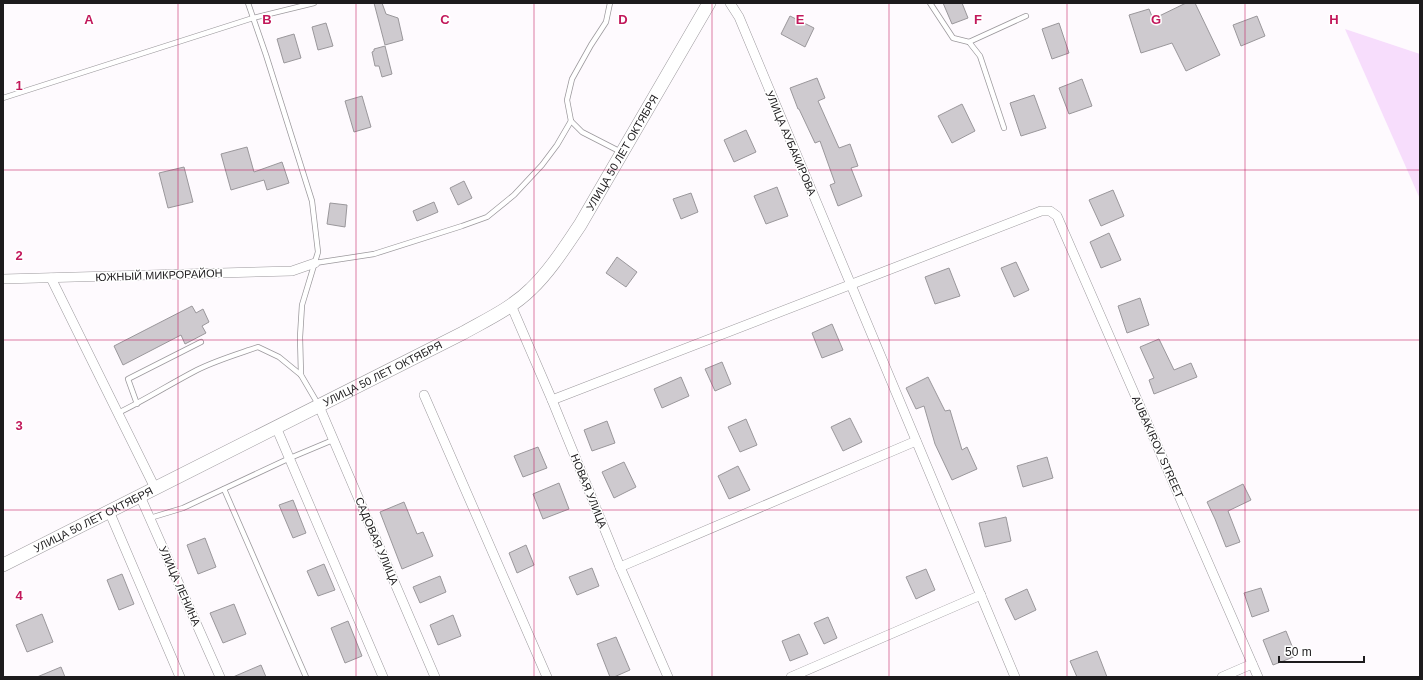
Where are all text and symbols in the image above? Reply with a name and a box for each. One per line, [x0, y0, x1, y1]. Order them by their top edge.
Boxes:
text: A [84, 12, 94, 27]
text: B [262, 12, 272, 27]
text: C [440, 12, 450, 27]
text: D [618, 12, 628, 27]
text: E [796, 12, 805, 27]
text: F [974, 12, 982, 27]
text: G [1151, 12, 1161, 27]
text: H [1329, 12, 1339, 27]
text: 1 [15, 78, 23, 93]
street label: УЛИЦА АУБАКИРОВА [763, 89, 819, 198]
street label: УЛИЦА 50 ЛЕТ ОКТЯБРЯ [584, 93, 660, 212]
text: 2 [15, 248, 23, 263]
street label: ЮЖНЫЙ МИКРОРАЙОН [95, 267, 223, 283]
street label: УЛИЦА 50 ЛЕТ ОКТЯБРЯ [321, 339, 444, 409]
street label: AUBAKIROV STREET [1130, 394, 1186, 500]
text: 3 [15, 418, 23, 433]
street label: НОВАЯ УЛИЦА [569, 452, 610, 530]
street label: УЛИЦА 50 ЛЕТ ОКТЯБРЯ [32, 484, 155, 555]
street label: САДОВАЯ УЛИЦА [353, 495, 401, 587]
street label: УЛИЦА ЛЕНИНА [157, 544, 203, 628]
text: 4 [15, 588, 23, 603]
scale bar [1279, 638, 1364, 664]
text: 50 m [1285, 645, 1312, 659]

